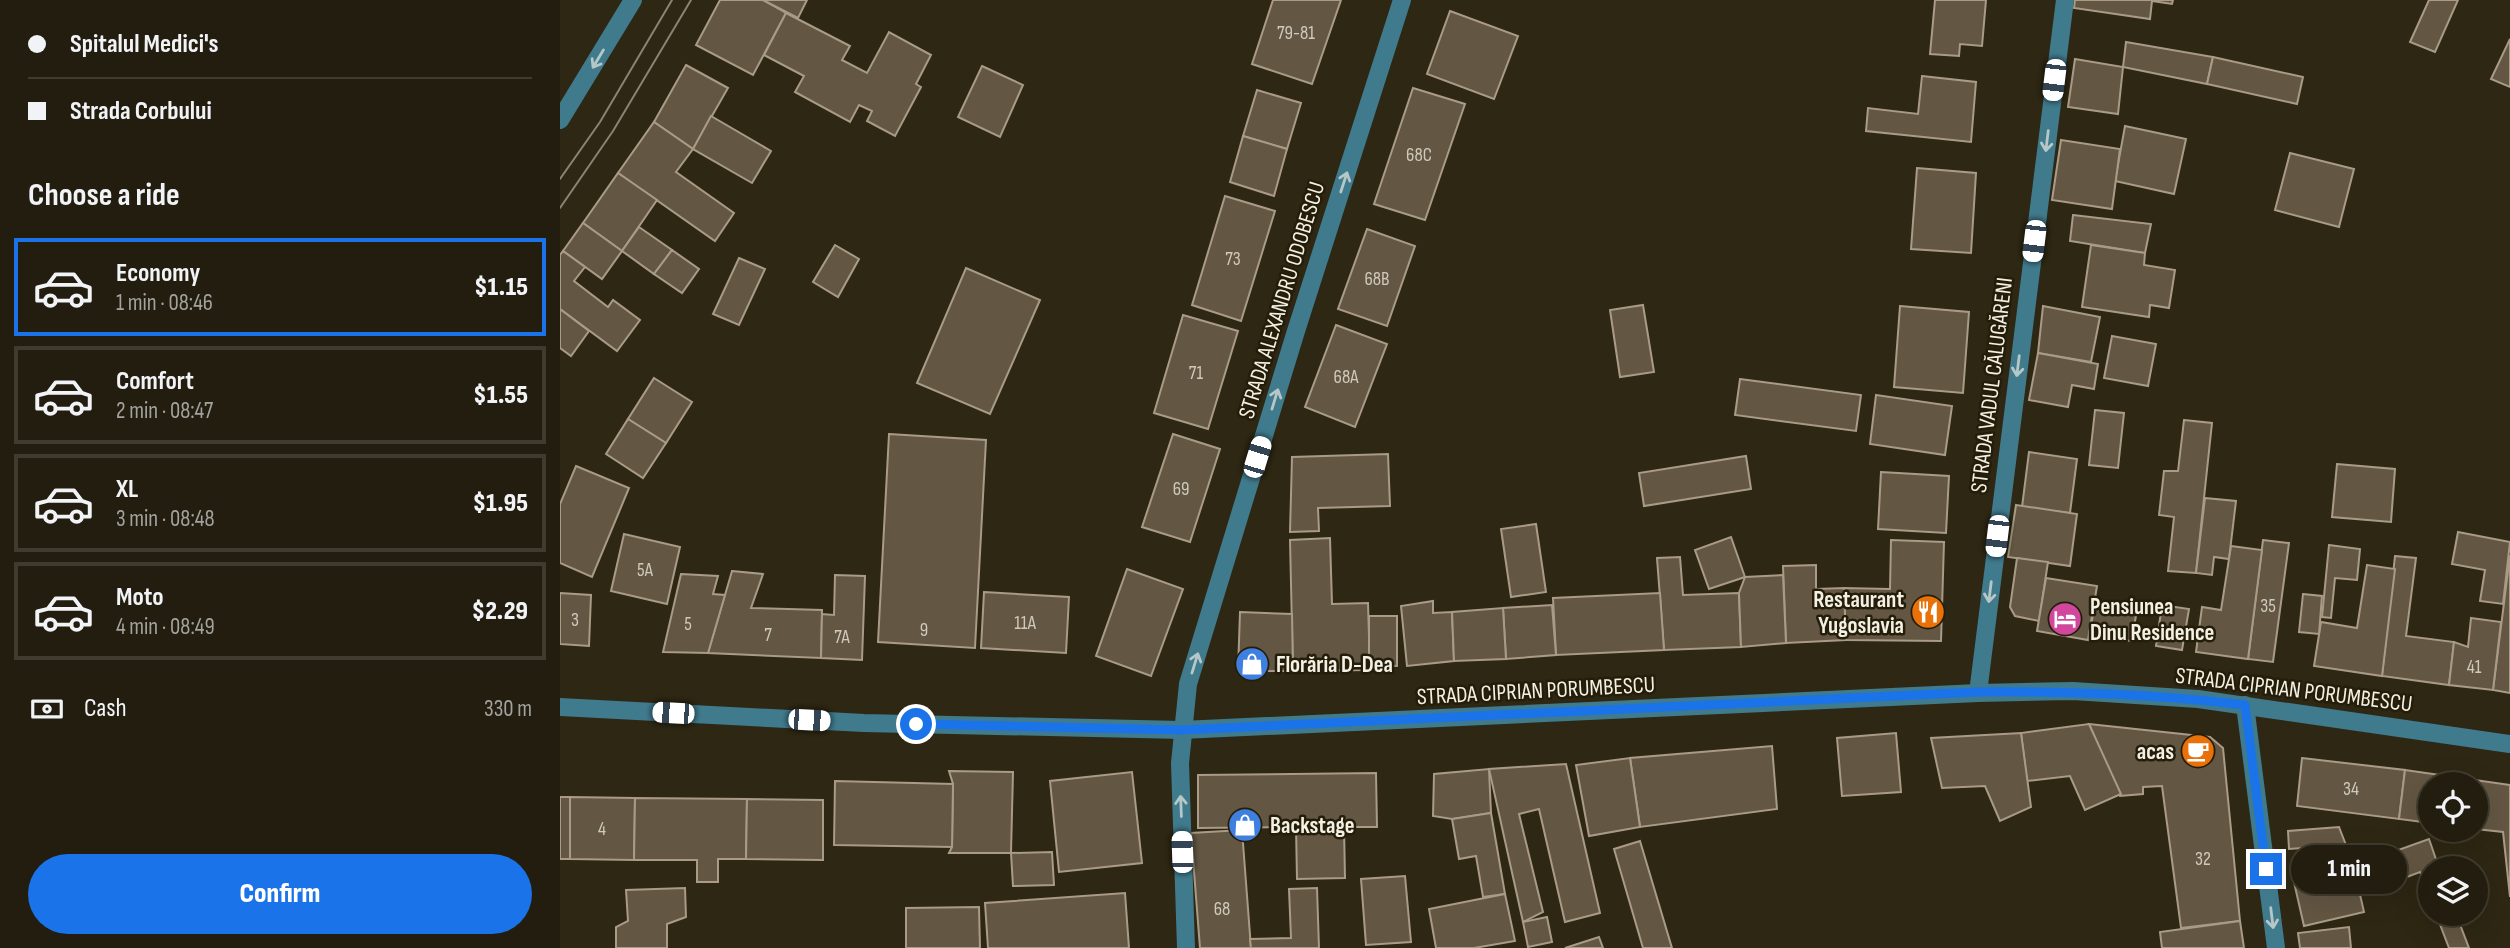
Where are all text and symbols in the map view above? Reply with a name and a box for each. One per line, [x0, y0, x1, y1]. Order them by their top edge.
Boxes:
house number: 79-81 [1277, 22, 1315, 45]
text: Spitalul Medici's [70, 29, 219, 60]
one-way arrow [591, 48, 605, 68]
car [2042, 58, 2067, 102]
text: Strada Corbului [70, 96, 212, 127]
one-way arrow [2040, 129, 2053, 151]
house number: 68C [1406, 144, 1432, 167]
one-way arrow [1338, 171, 1351, 193]
text: Choose a ride [28, 176, 180, 215]
street label: STRADA ALEXANDRU ODOBESCU [1233, 179, 1331, 422]
car [2022, 219, 2047, 263]
house number: 73 [1225, 248, 1241, 271]
icon: car [32, 256, 95, 319]
text: Economy [116, 258, 200, 289]
house number: 68B [1364, 268, 1390, 291]
text: $1.15 [474, 272, 528, 303]
street label: STRADA VADUL CĂLUGĂRENI [1965, 276, 2019, 494]
text: 1 min · 08:46 [116, 289, 213, 317]
one-way arrow [2012, 354, 2025, 377]
house number: 71 [1189, 362, 1204, 385]
icon: car [32, 364, 95, 427]
text: Comfort [116, 366, 194, 397]
house number: 68A [1334, 366, 1359, 389]
text: $1.55 [473, 380, 528, 411]
one-way arrow [1270, 388, 1282, 410]
text: 2 min · 08:47 [116, 397, 213, 425]
car [1241, 434, 1274, 480]
icon: car [32, 472, 95, 535]
text: XL [116, 474, 138, 505]
house number: 69 [1173, 478, 1189, 501]
text: $1.95 [473, 488, 528, 519]
text: 3 min · 08:48 [116, 505, 215, 533]
car [1985, 514, 2010, 558]
house number: 5A [637, 559, 654, 582]
icon: car [32, 580, 95, 643]
one-way arrow [1983, 580, 1996, 603]
text: Moto [116, 582, 164, 613]
place label: Restaurant Yugoslavia [1813, 586, 1904, 640]
restaurant icon: Restaurant Yugoslavia [1909, 593, 1947, 631]
place label: Pensiunea Dinu Residence [2090, 593, 2214, 647]
house number: 35 [2260, 595, 2276, 618]
text: $2.29 [472, 596, 528, 627]
hotel icon: Pensiunea Dinu Residence [2046, 600, 2084, 638]
house number: 3 [571, 609, 579, 632]
house number: 11A [1014, 612, 1037, 635]
text: 4 min · 08:49 [116, 613, 215, 641]
house number: 5 [684, 613, 692, 636]
house number: 9 [920, 619, 928, 642]
house number: 7 [764, 624, 772, 647]
house number: 7A [834, 626, 851, 649]
shop icon: Florăria D-Dea [1233, 645, 1271, 683]
place label: Florăria D-Dea [1276, 651, 1393, 679]
one-way arrow [1189, 653, 1202, 675]
house number: 41 [2467, 656, 2482, 679]
street label: STRADA CIPRIAN PORUMBESCU [2174, 662, 2414, 718]
street label: STRADA CIPRIAN PORUMBESCU [1416, 671, 1656, 711]
icon: cash [28, 690, 66, 728]
text: Cash [84, 693, 127, 724]
text: 330 m [484, 695, 532, 723]
car [652, 701, 695, 725]
car [788, 708, 831, 732]
route start [900, 708, 932, 740]
cafe icon: acas [2179, 732, 2217, 770]
place label: acas [2137, 738, 2174, 766]
map controls [2418, 772, 2488, 926]
button: locate [2418, 772, 2488, 842]
house number: 34 [2343, 778, 2359, 801]
one-way arrow [1175, 795, 1188, 818]
shop icon: Backstage [1226, 806, 1264, 844]
place label: Backstage [1270, 812, 1355, 840]
house number: 4 [598, 818, 606, 841]
car [1171, 831, 1194, 873]
callout: 1 min [2290, 844, 2406, 894]
house number: 32 [2195, 848, 2211, 871]
route end [2250, 853, 2282, 885]
button: Confirm [28, 854, 532, 934]
text: 1 min [2327, 855, 2371, 883]
button: layers [2418, 856, 2488, 926]
house number: 68 [1214, 898, 1230, 921]
one-way arrow [2266, 906, 2279, 929]

